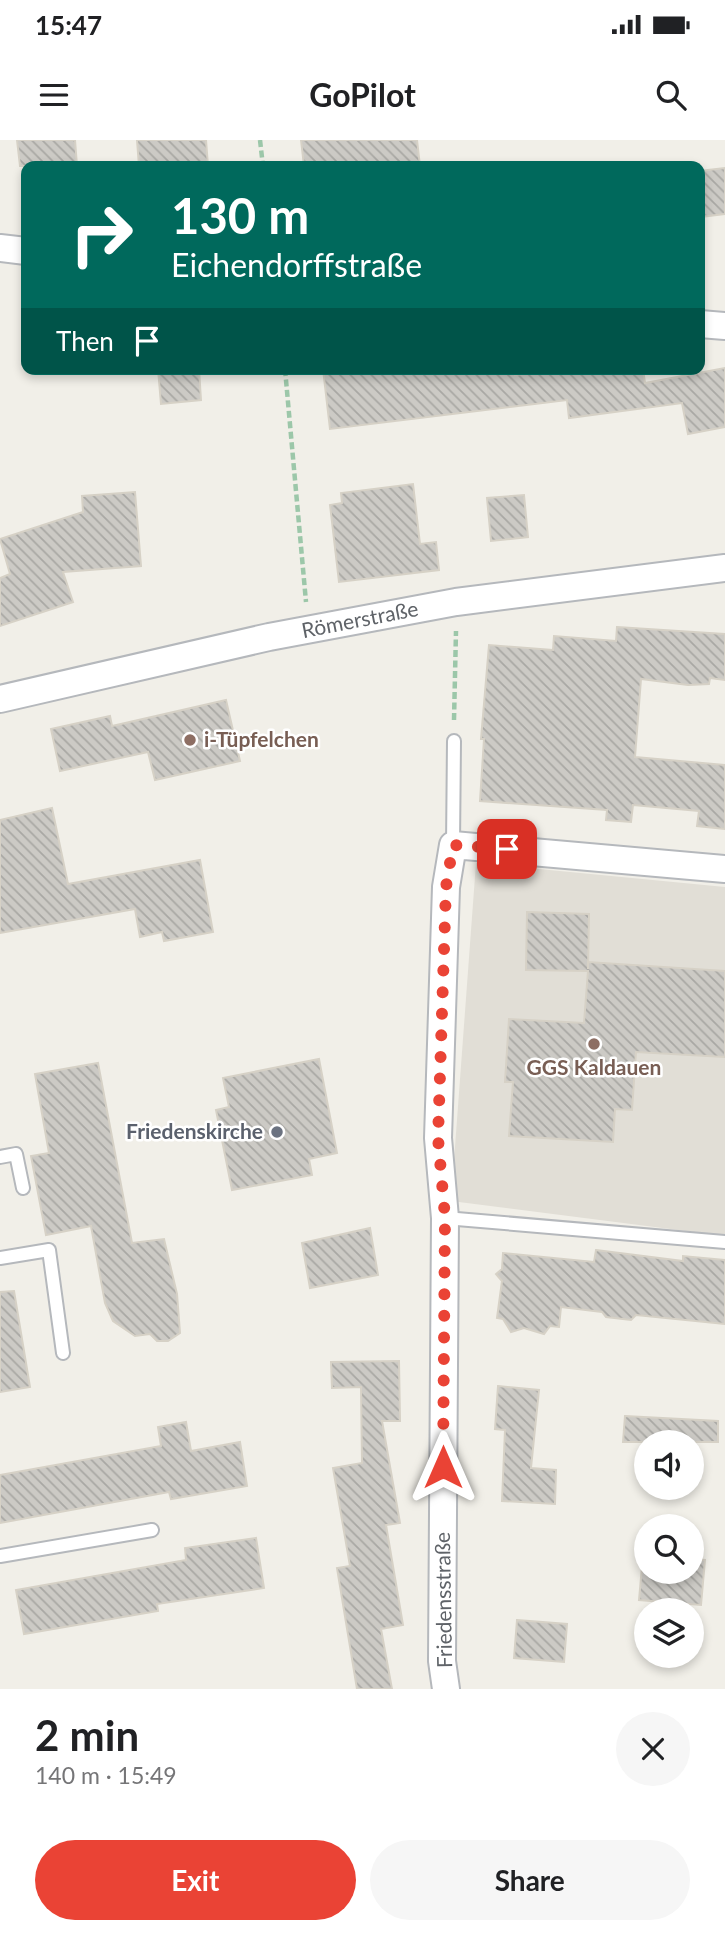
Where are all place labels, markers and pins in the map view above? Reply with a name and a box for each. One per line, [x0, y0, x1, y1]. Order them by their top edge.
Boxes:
place label: i-Tüpfelchen [204, 726, 319, 751]
marker: i-Tüpfelchen [182, 732, 198, 748]
pin [477, 819, 537, 879]
marker: GGS Kaldauen [586, 1036, 602, 1052]
place label: GGS Kaldauen [527, 1054, 661, 1079]
place label: Friedenskirche [126, 1118, 263, 1143]
marker: Friedenskirche [269, 1124, 285, 1140]

